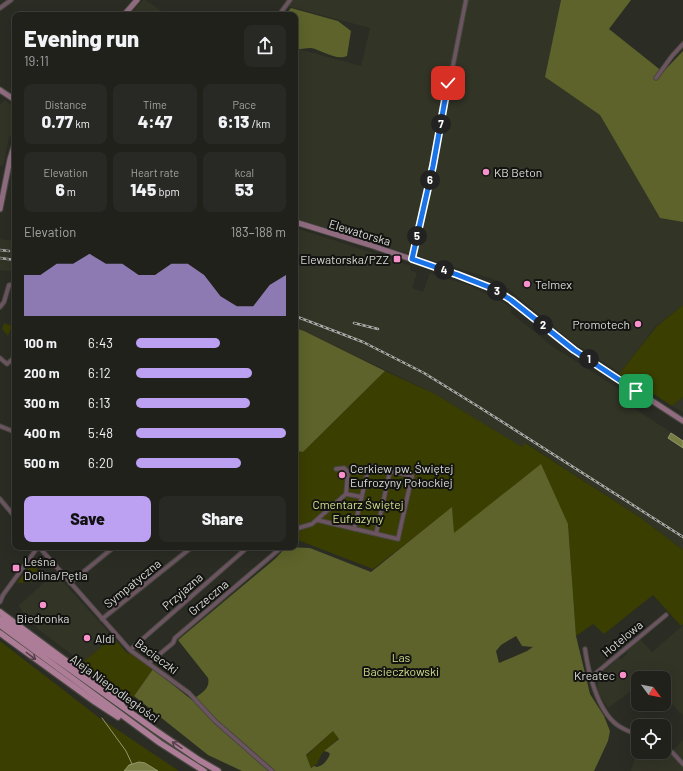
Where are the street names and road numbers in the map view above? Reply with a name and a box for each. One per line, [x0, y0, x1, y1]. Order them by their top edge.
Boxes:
street label: Elewatorska [327, 216, 393, 248]
street label: Sympatyczna [101, 556, 163, 610]
street label: Przyjazna [159, 570, 205, 612]
street label: Grzeczna [185, 576, 231, 618]
street label: Hotelowa [599, 617, 645, 659]
street label: Bacieczki [133, 635, 181, 677]
street label: Aleja Niepodległości [68, 651, 162, 725]

